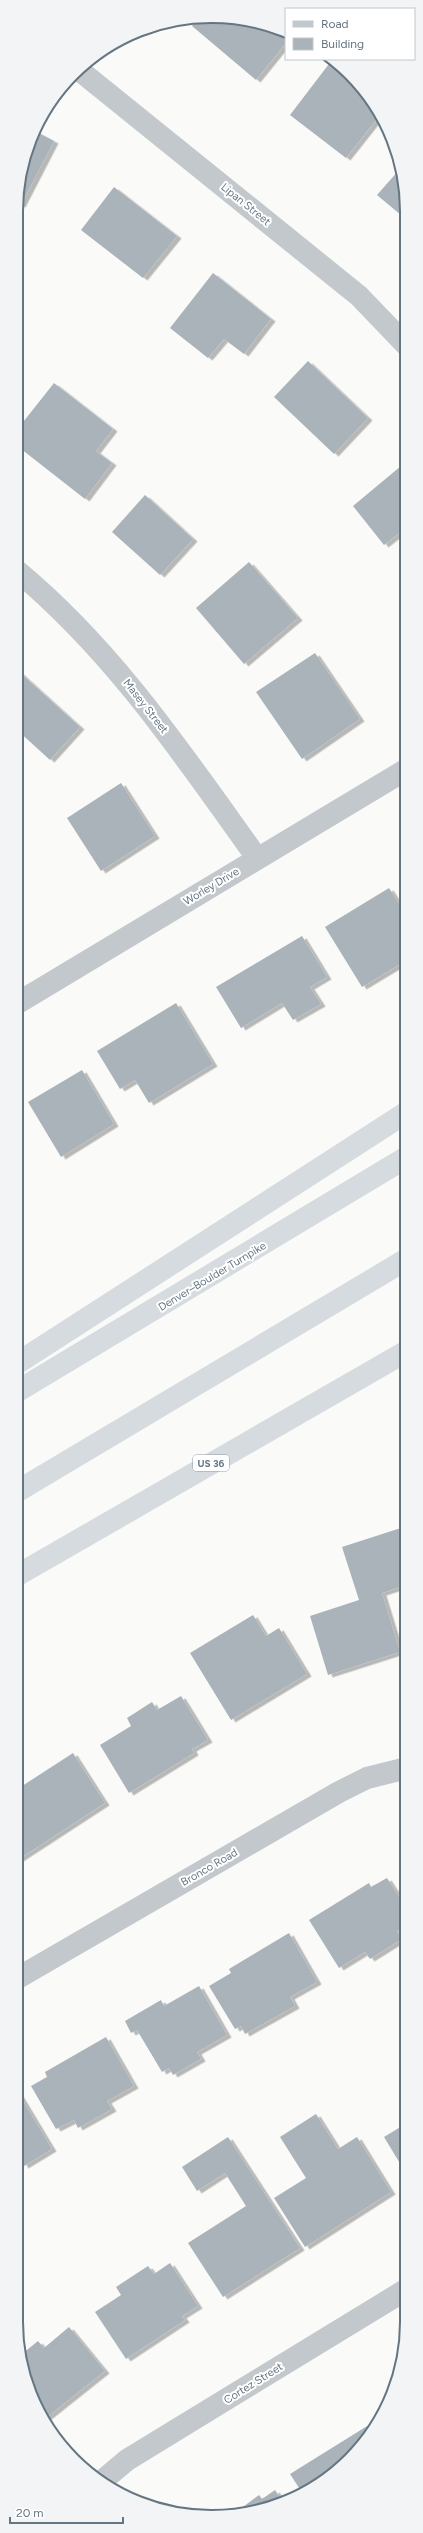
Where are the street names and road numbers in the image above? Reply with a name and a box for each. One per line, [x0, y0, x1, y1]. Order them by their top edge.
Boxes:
street label: Lipan Street [218, 180, 273, 228]
street label: Masey Street [120, 677, 171, 736]
street label: Worley Drive [181, 865, 241, 908]
street label: Denver–Boulder Turnpike [156, 1239, 268, 1314]
road number: US 36 [193, 1455, 229, 1471]
street label: Bronco Road [179, 1846, 240, 1889]
street label: Cortez Street [221, 2360, 285, 2407]

